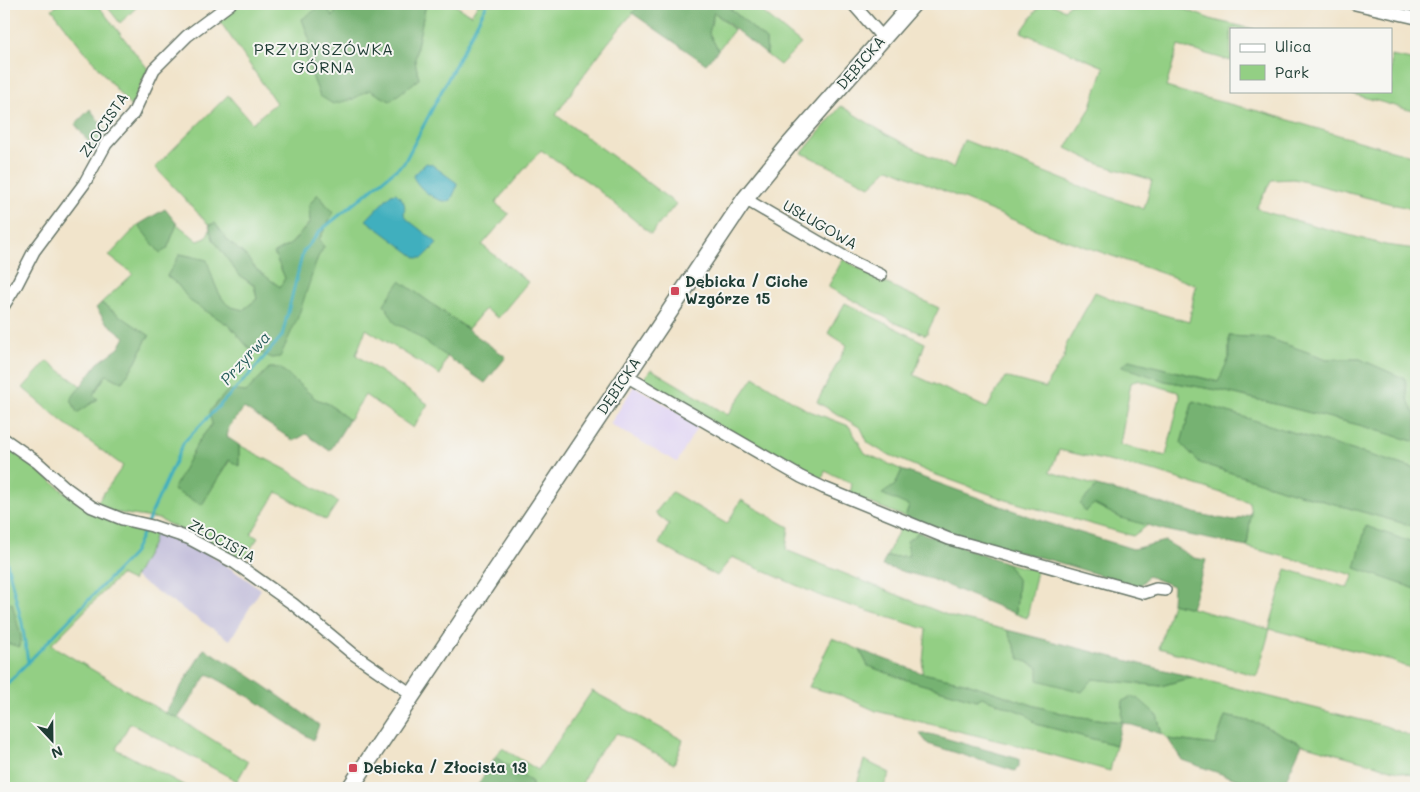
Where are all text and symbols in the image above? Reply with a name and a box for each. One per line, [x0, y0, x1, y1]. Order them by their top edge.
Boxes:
legend [1230, 28, 1392, 92]
street label: DĘBICKA [831, 31, 889, 93]
text: Ulica [1275, 36, 1312, 56]
district label: PRZYBYSZÓWKA GÓRNA [254, 38, 394, 77]
text: Park [1275, 62, 1309, 82]
street label: ZŁOCISTA [74, 88, 132, 161]
street label: USŁUGOWA [780, 195, 861, 254]
place label: Dębicka / Ciche Wzgórze 15 [685, 271, 808, 308]
marker: Dębicka / Ciche Wzgórze 15 [669, 285, 681, 297]
water label: Przyrwa [215, 326, 274, 389]
street label: DĘBICKA [592, 353, 645, 418]
street label: ZŁOCISTA [185, 514, 260, 566]
north arrow [28, 714, 78, 764]
text: N [49, 742, 66, 763]
place label: Dębicka / Złocista 13 [363, 757, 527, 777]
marker: Dębicka / Złocista 13 [347, 762, 359, 774]

